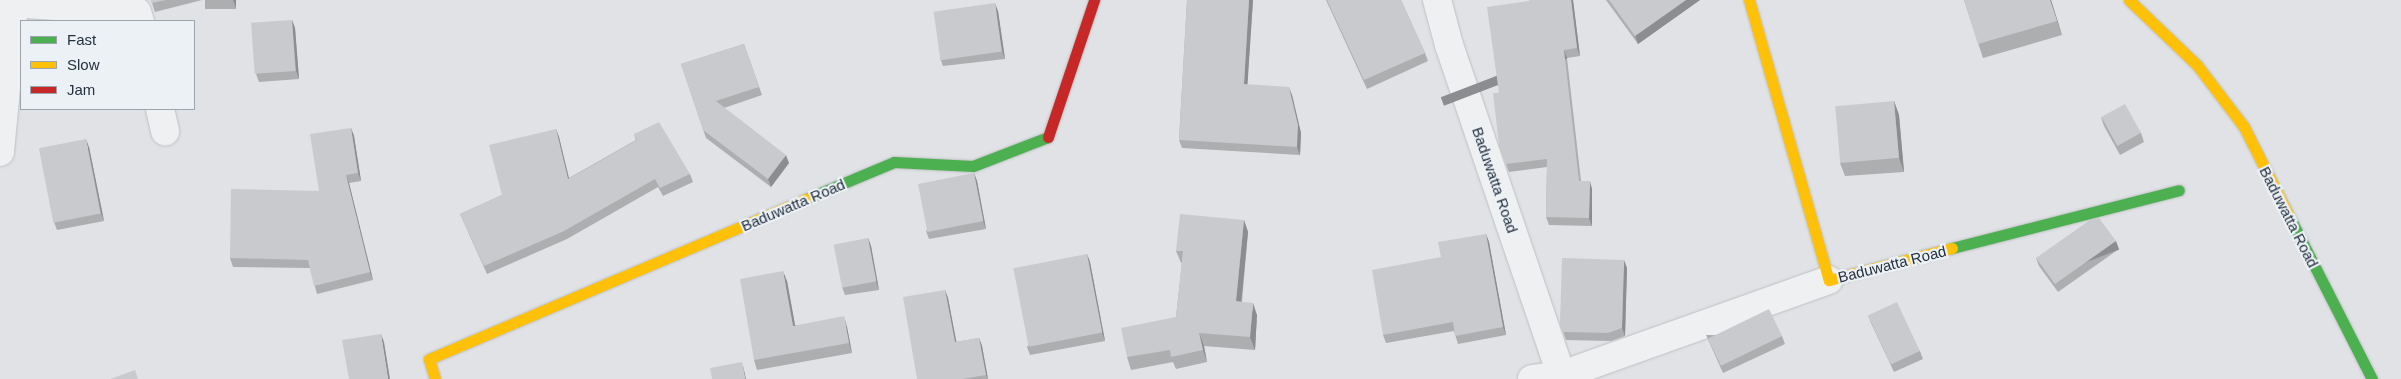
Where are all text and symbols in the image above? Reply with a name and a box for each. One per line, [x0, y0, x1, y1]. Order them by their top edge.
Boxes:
legend [20, 20, 195, 110]
text: Fast [67, 31, 96, 48]
text: Slow [67, 56, 100, 73]
text: Jam [67, 81, 95, 98]
street label: Baduwatta Road [1468, 125, 1522, 235]
street label: Baduwatta Road [2256, 164, 2322, 270]
street label: Baduwatta Road [738, 175, 848, 235]
street label: Baduwatta Road [1836, 242, 1948, 286]

